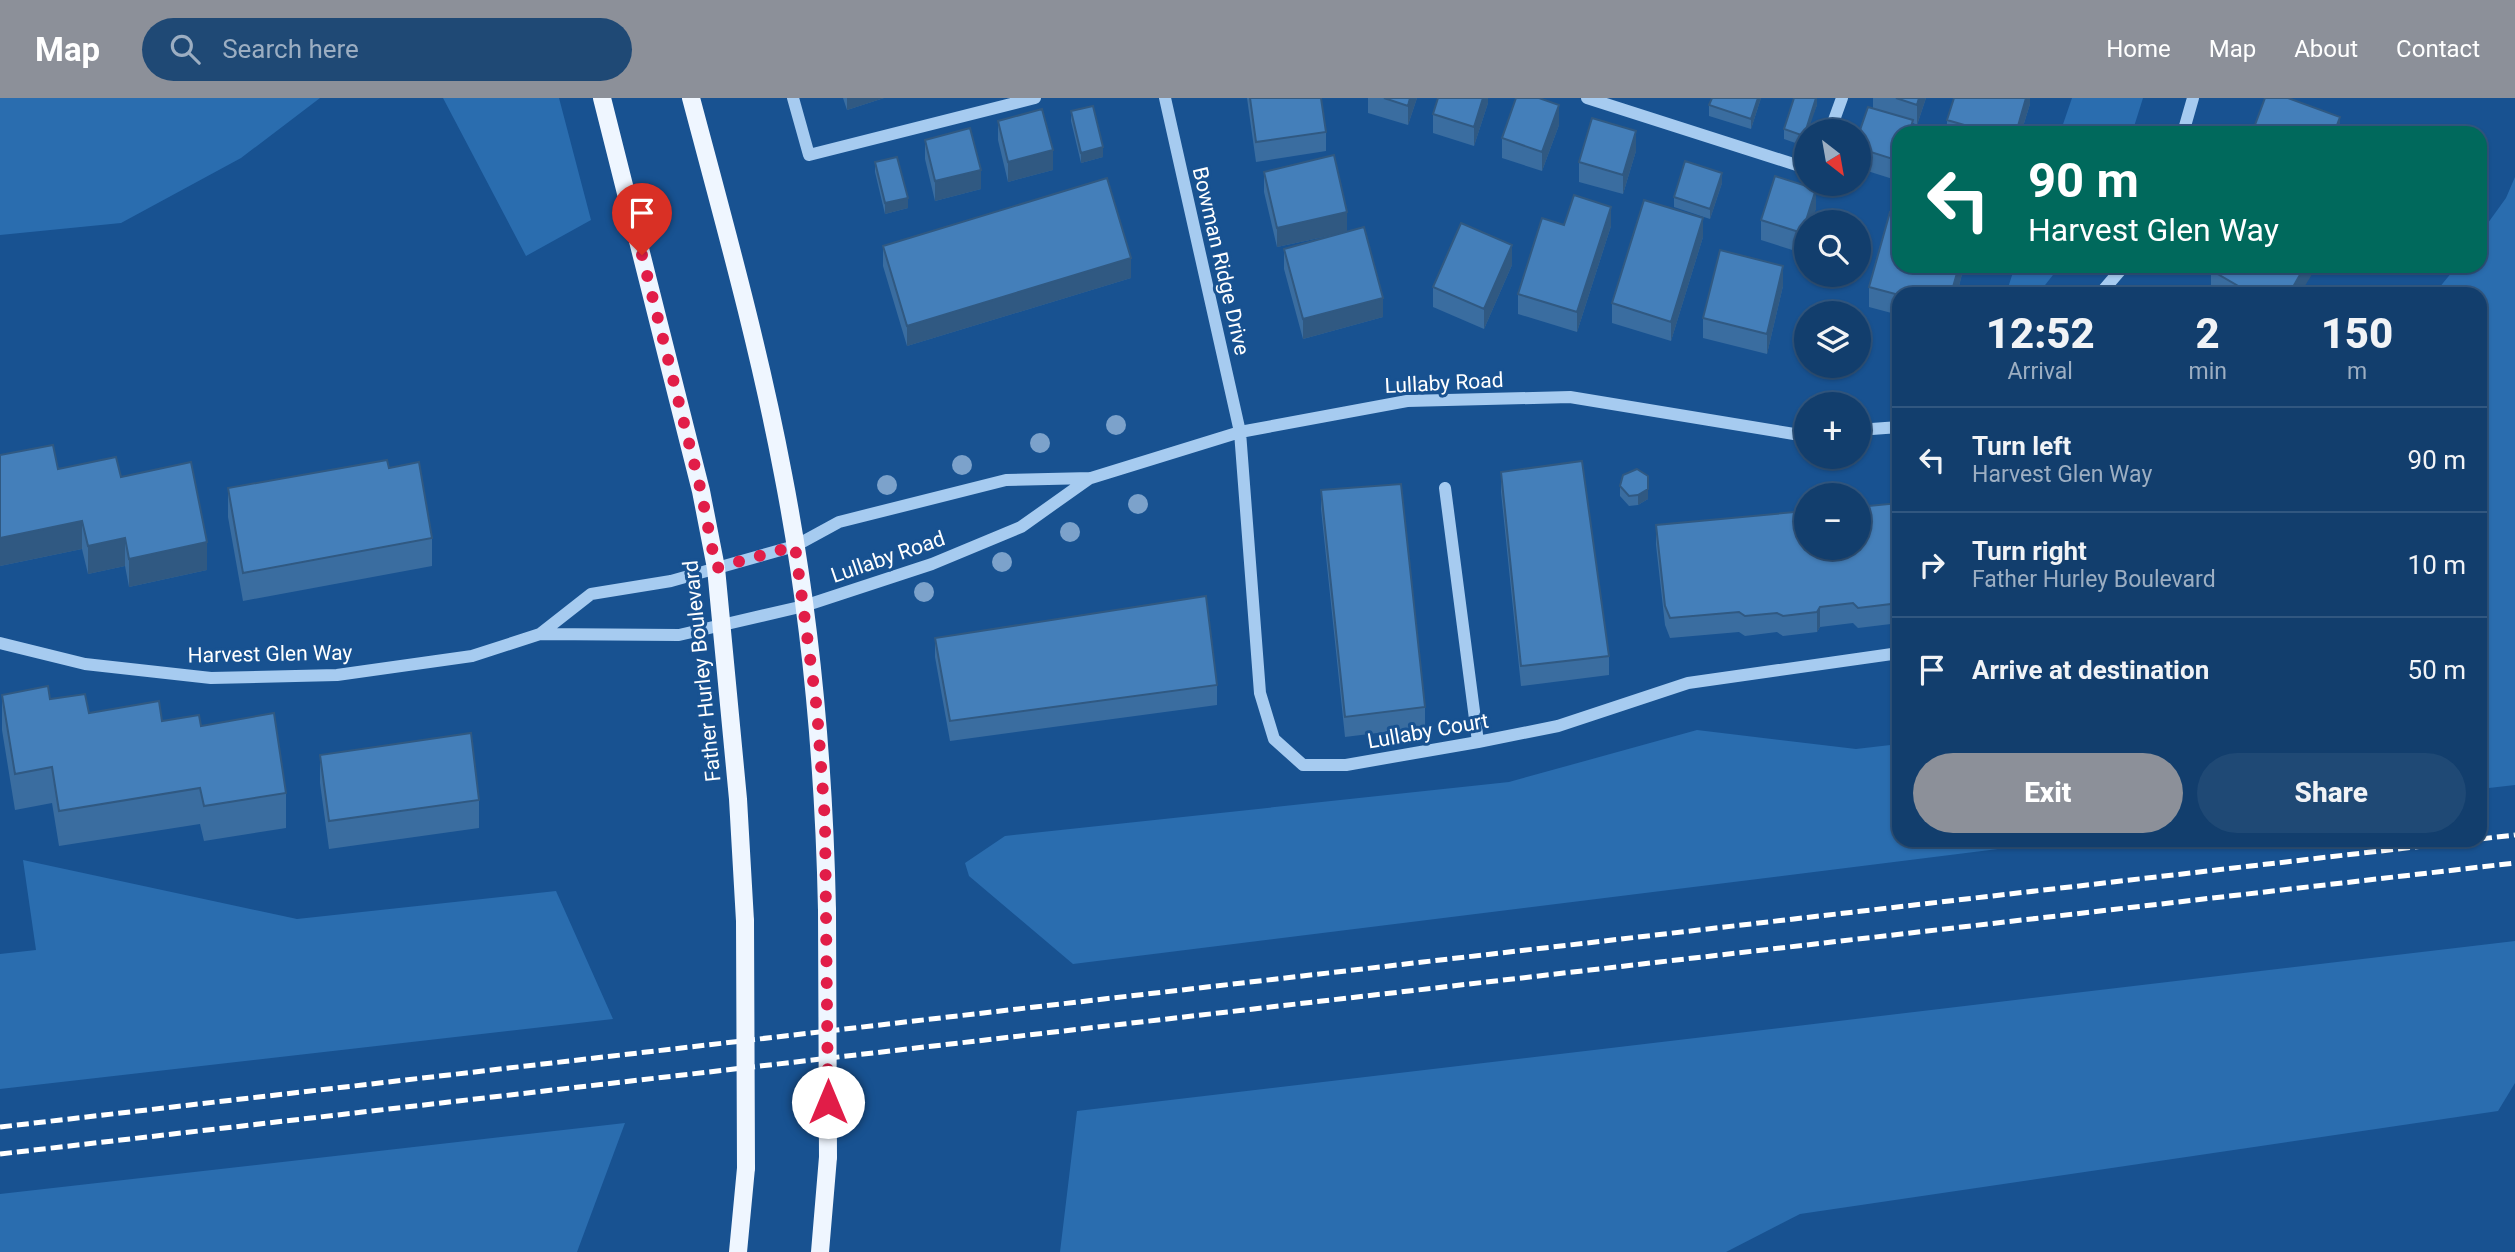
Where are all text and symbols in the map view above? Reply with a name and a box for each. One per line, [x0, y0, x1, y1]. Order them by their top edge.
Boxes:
search box [142, 18, 632, 81]
text: Map [35, 30, 100, 69]
icon: search [166, 30, 204, 68]
text: Search here [222, 34, 359, 64]
text: Home [2106, 35, 2171, 63]
text: Map [2209, 35, 2256, 63]
text: About [2294, 35, 2358, 63]
text: Contact [2396, 35, 2480, 63]
north arrow [1794, 119, 1871, 196]
map controls [1794, 119, 1871, 560]
text: 90 m [2028, 152, 2139, 209]
icon: left [1913, 154, 2004, 245]
street label: Bowman Ridge Drive [1188, 164, 1254, 358]
pin [612, 183, 672, 255]
icon: arrive [623, 194, 661, 232]
button: search [1794, 210, 1871, 287]
text: Harvest Glen Way [2028, 211, 2279, 249]
button: layers [1794, 301, 1871, 378]
text: 12:52 [1986, 309, 2095, 358]
text: 2 [2196, 309, 2220, 358]
text: 150 [2321, 309, 2393, 358]
text: Arrival [2008, 358, 2073, 385]
text: min [2188, 358, 2227, 385]
text: m [2347, 358, 2367, 385]
street label: Lullaby Road [1384, 368, 1504, 398]
button: + [1794, 392, 1871, 469]
text: Turn left [1972, 431, 2071, 461]
icon: left [1913, 441, 1951, 479]
text: 90 m [2408, 445, 2466, 475]
text: Harvest Glen Way [1972, 461, 2152, 488]
button: − [1794, 483, 1871, 560]
street label: Lullaby Road [828, 526, 948, 588]
text: Turn right [1972, 536, 2087, 566]
icon: right [1913, 546, 1951, 584]
text: 10 m [2408, 550, 2466, 580]
street label: Father Hurley Boulevard [678, 559, 726, 783]
text: Father Hurley Boulevard [1972, 566, 2216, 593]
street label: Harvest Glen Way [187, 641, 353, 667]
icon: arrive [1913, 651, 1951, 689]
text: Arrive at destination [1972, 655, 2209, 685]
text: 50 m [2408, 655, 2466, 685]
street label: Lullaby Court [1366, 709, 1491, 753]
button: Exit [1913, 753, 2183, 833]
button: Share [2197, 753, 2466, 833]
position arrow [791, 1065, 865, 1139]

